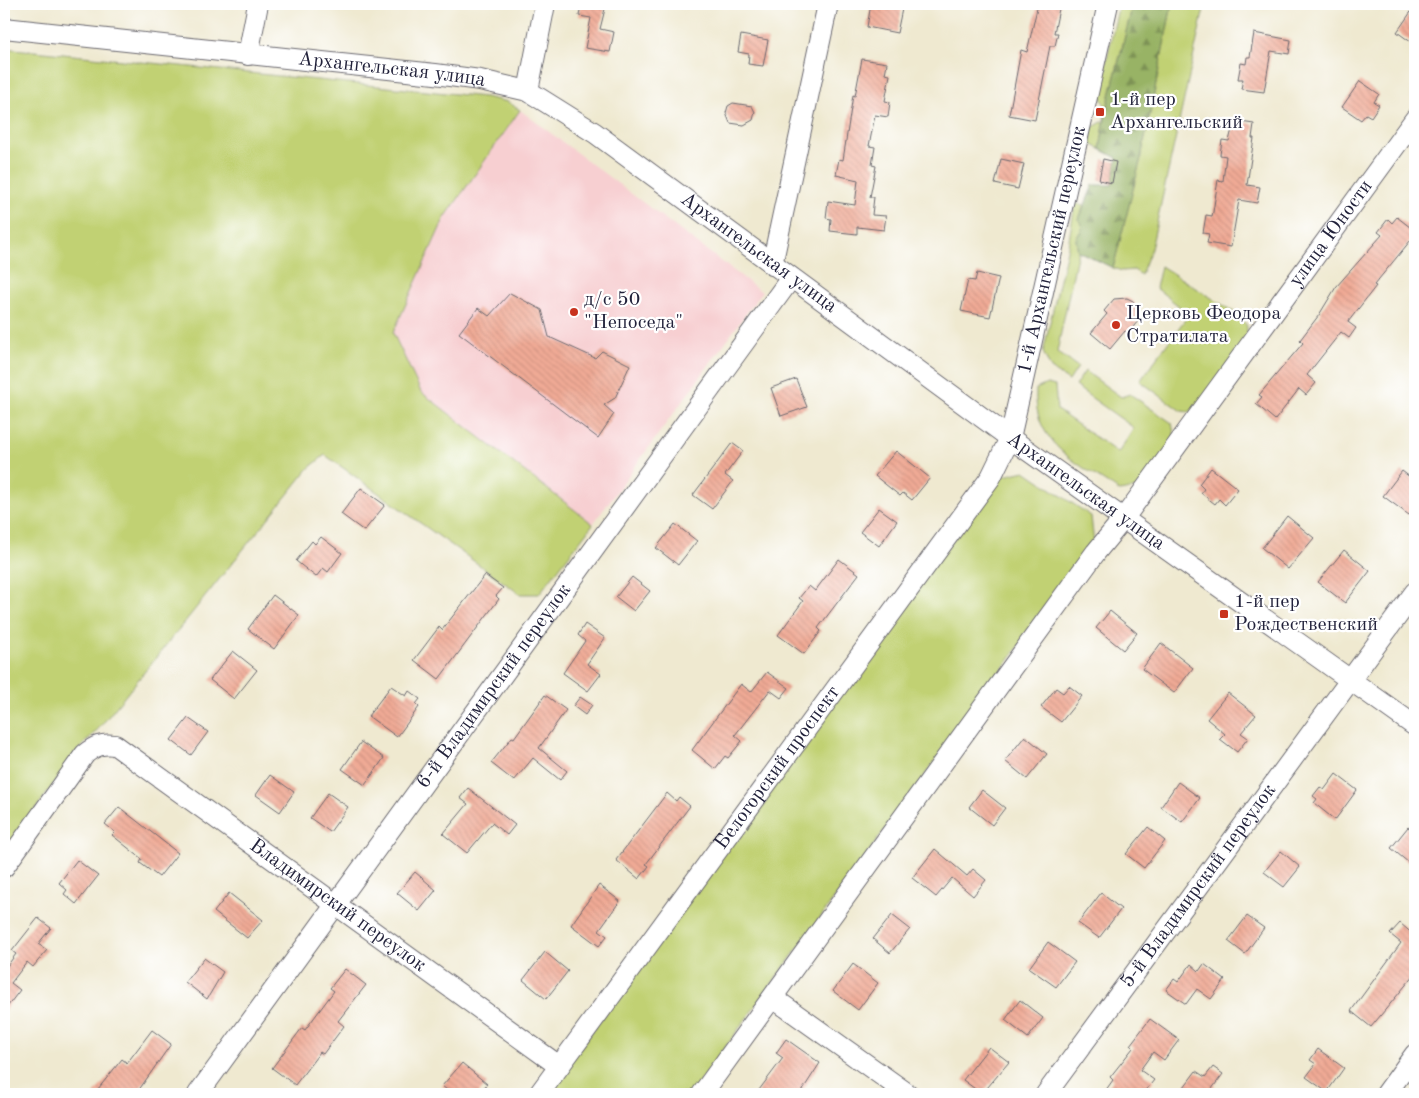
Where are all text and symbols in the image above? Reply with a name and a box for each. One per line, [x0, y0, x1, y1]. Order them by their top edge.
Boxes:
street label: Архангельская улица [297, 49, 488, 91]
place label: 1-й пер Архангельский [1110, 90, 1243, 133]
marker: 1-й пер Архангельский [1094, 106, 1106, 118]
street label: 1-й Архангельский переулок [1015, 124, 1090, 376]
street label: улица Юности [1286, 177, 1377, 291]
street label: Архангельская улица [677, 189, 840, 317]
place label: д/с 50 "Непоседа" [584, 290, 683, 333]
place label: Церковь Феодора Стратилата [1126, 304, 1281, 347]
marker: д/с 50 "Непоседа" [568, 306, 580, 318]
marker: Церковь Феодора Стратилата [1110, 319, 1122, 331]
street label: Архангельская улица [1003, 429, 1168, 555]
street label: 6-й Владимирский переулок [413, 580, 575, 792]
place label: 1-й пер Рождественский [1234, 592, 1378, 635]
marker: 1-й пер Рождественский [1218, 608, 1230, 620]
street label: Белогорский проспект [711, 683, 844, 853]
street label: 5-й Владимирский переулок [1117, 780, 1280, 992]
street label: Владимирский переулок [246, 836, 429, 976]

